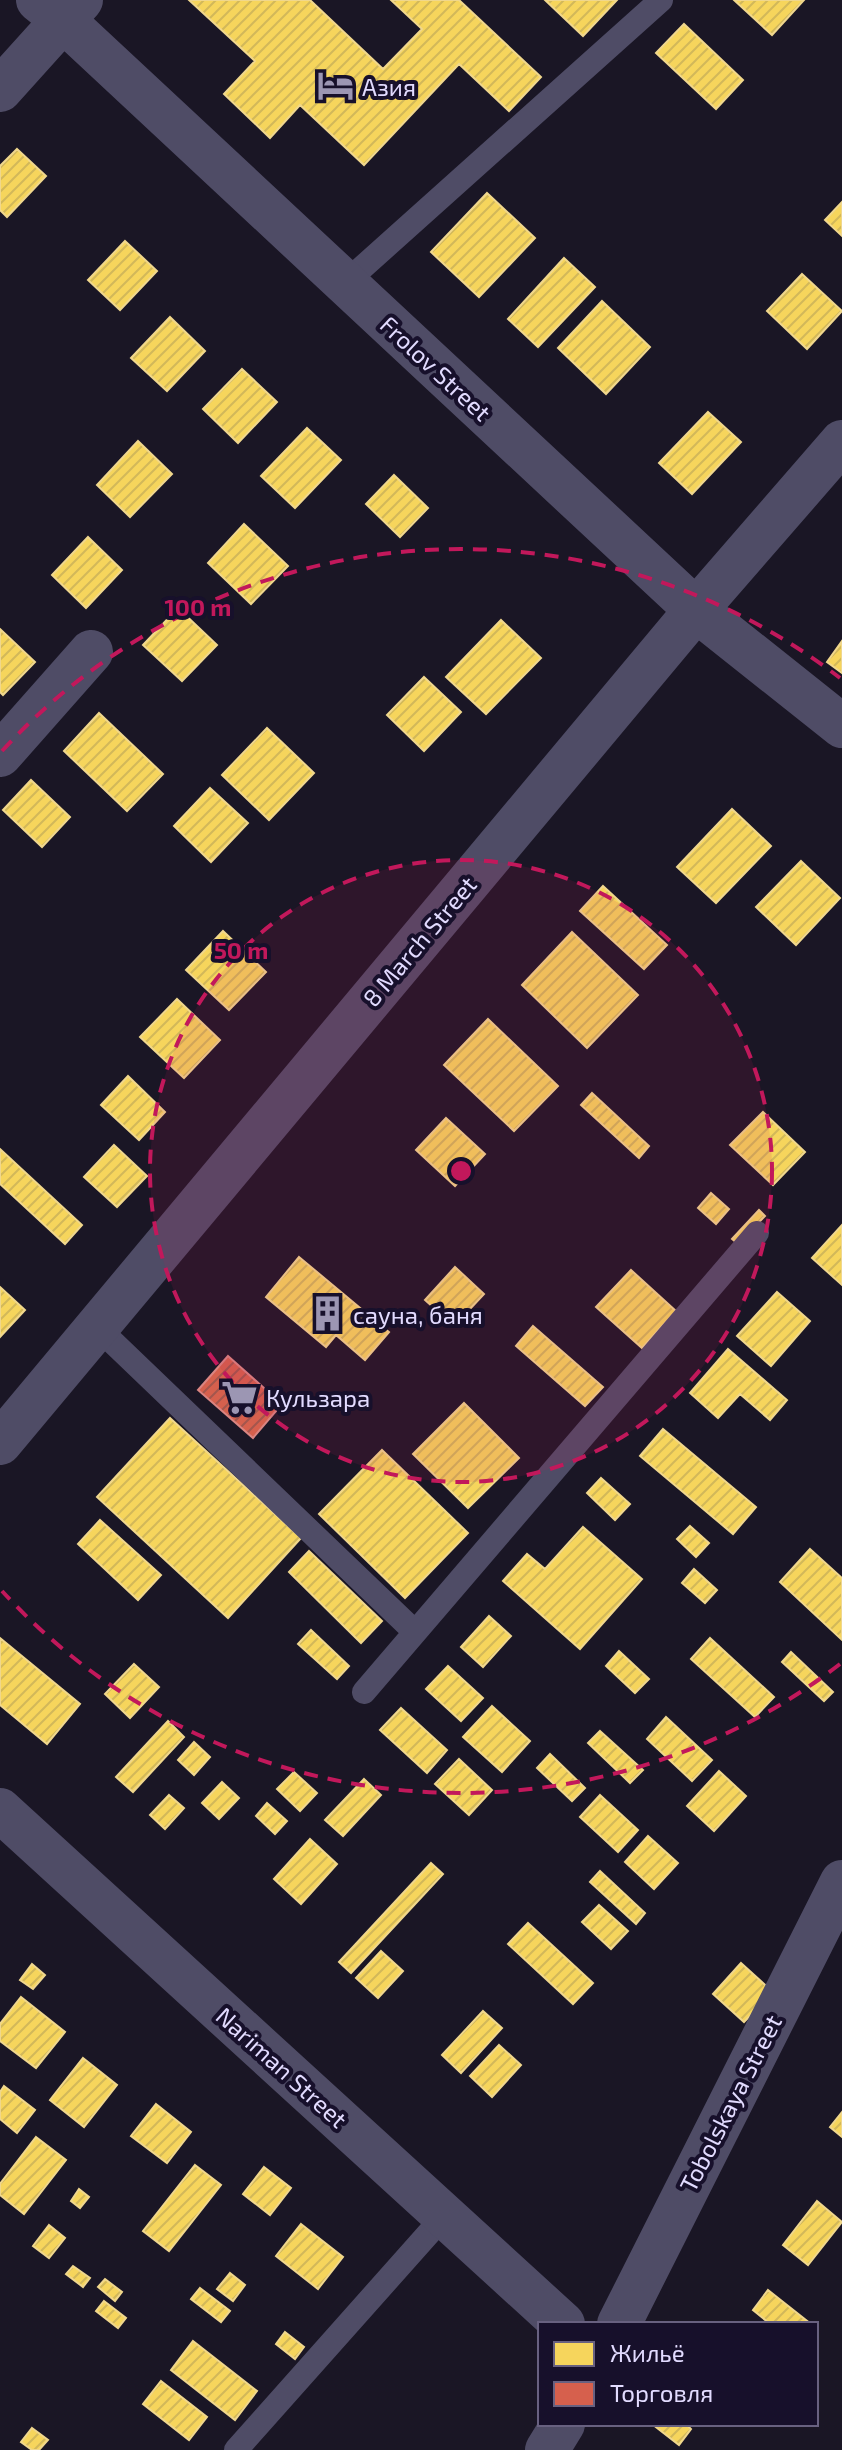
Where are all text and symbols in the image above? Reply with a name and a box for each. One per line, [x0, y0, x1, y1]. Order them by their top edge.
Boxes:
hotel icon: Азия [317, 67, 355, 105]
place label: Азия [362, 72, 416, 101]
street label: Frolov Street [375, 310, 497, 426]
text: 100 m [165, 592, 231, 621]
street label: 8 March Street [356, 870, 482, 1012]
text: 50 m [214, 935, 268, 964]
centre of rings [447, 1157, 475, 1185]
building icon: сауна, баня [308, 1295, 346, 1333]
place label: сауна, баня [353, 1300, 483, 1330]
supermarket icon: Кульзара [221, 1378, 259, 1416]
place label: Кульзара [266, 1383, 370, 1413]
street label: Nariman Street [211, 2001, 353, 2133]
street label: Tobolskaya Street [673, 2010, 787, 2196]
legend [538, 2322, 818, 2426]
text: Жильё [610, 2338, 685, 2367]
text: Торговля [610, 2378, 713, 2407]

